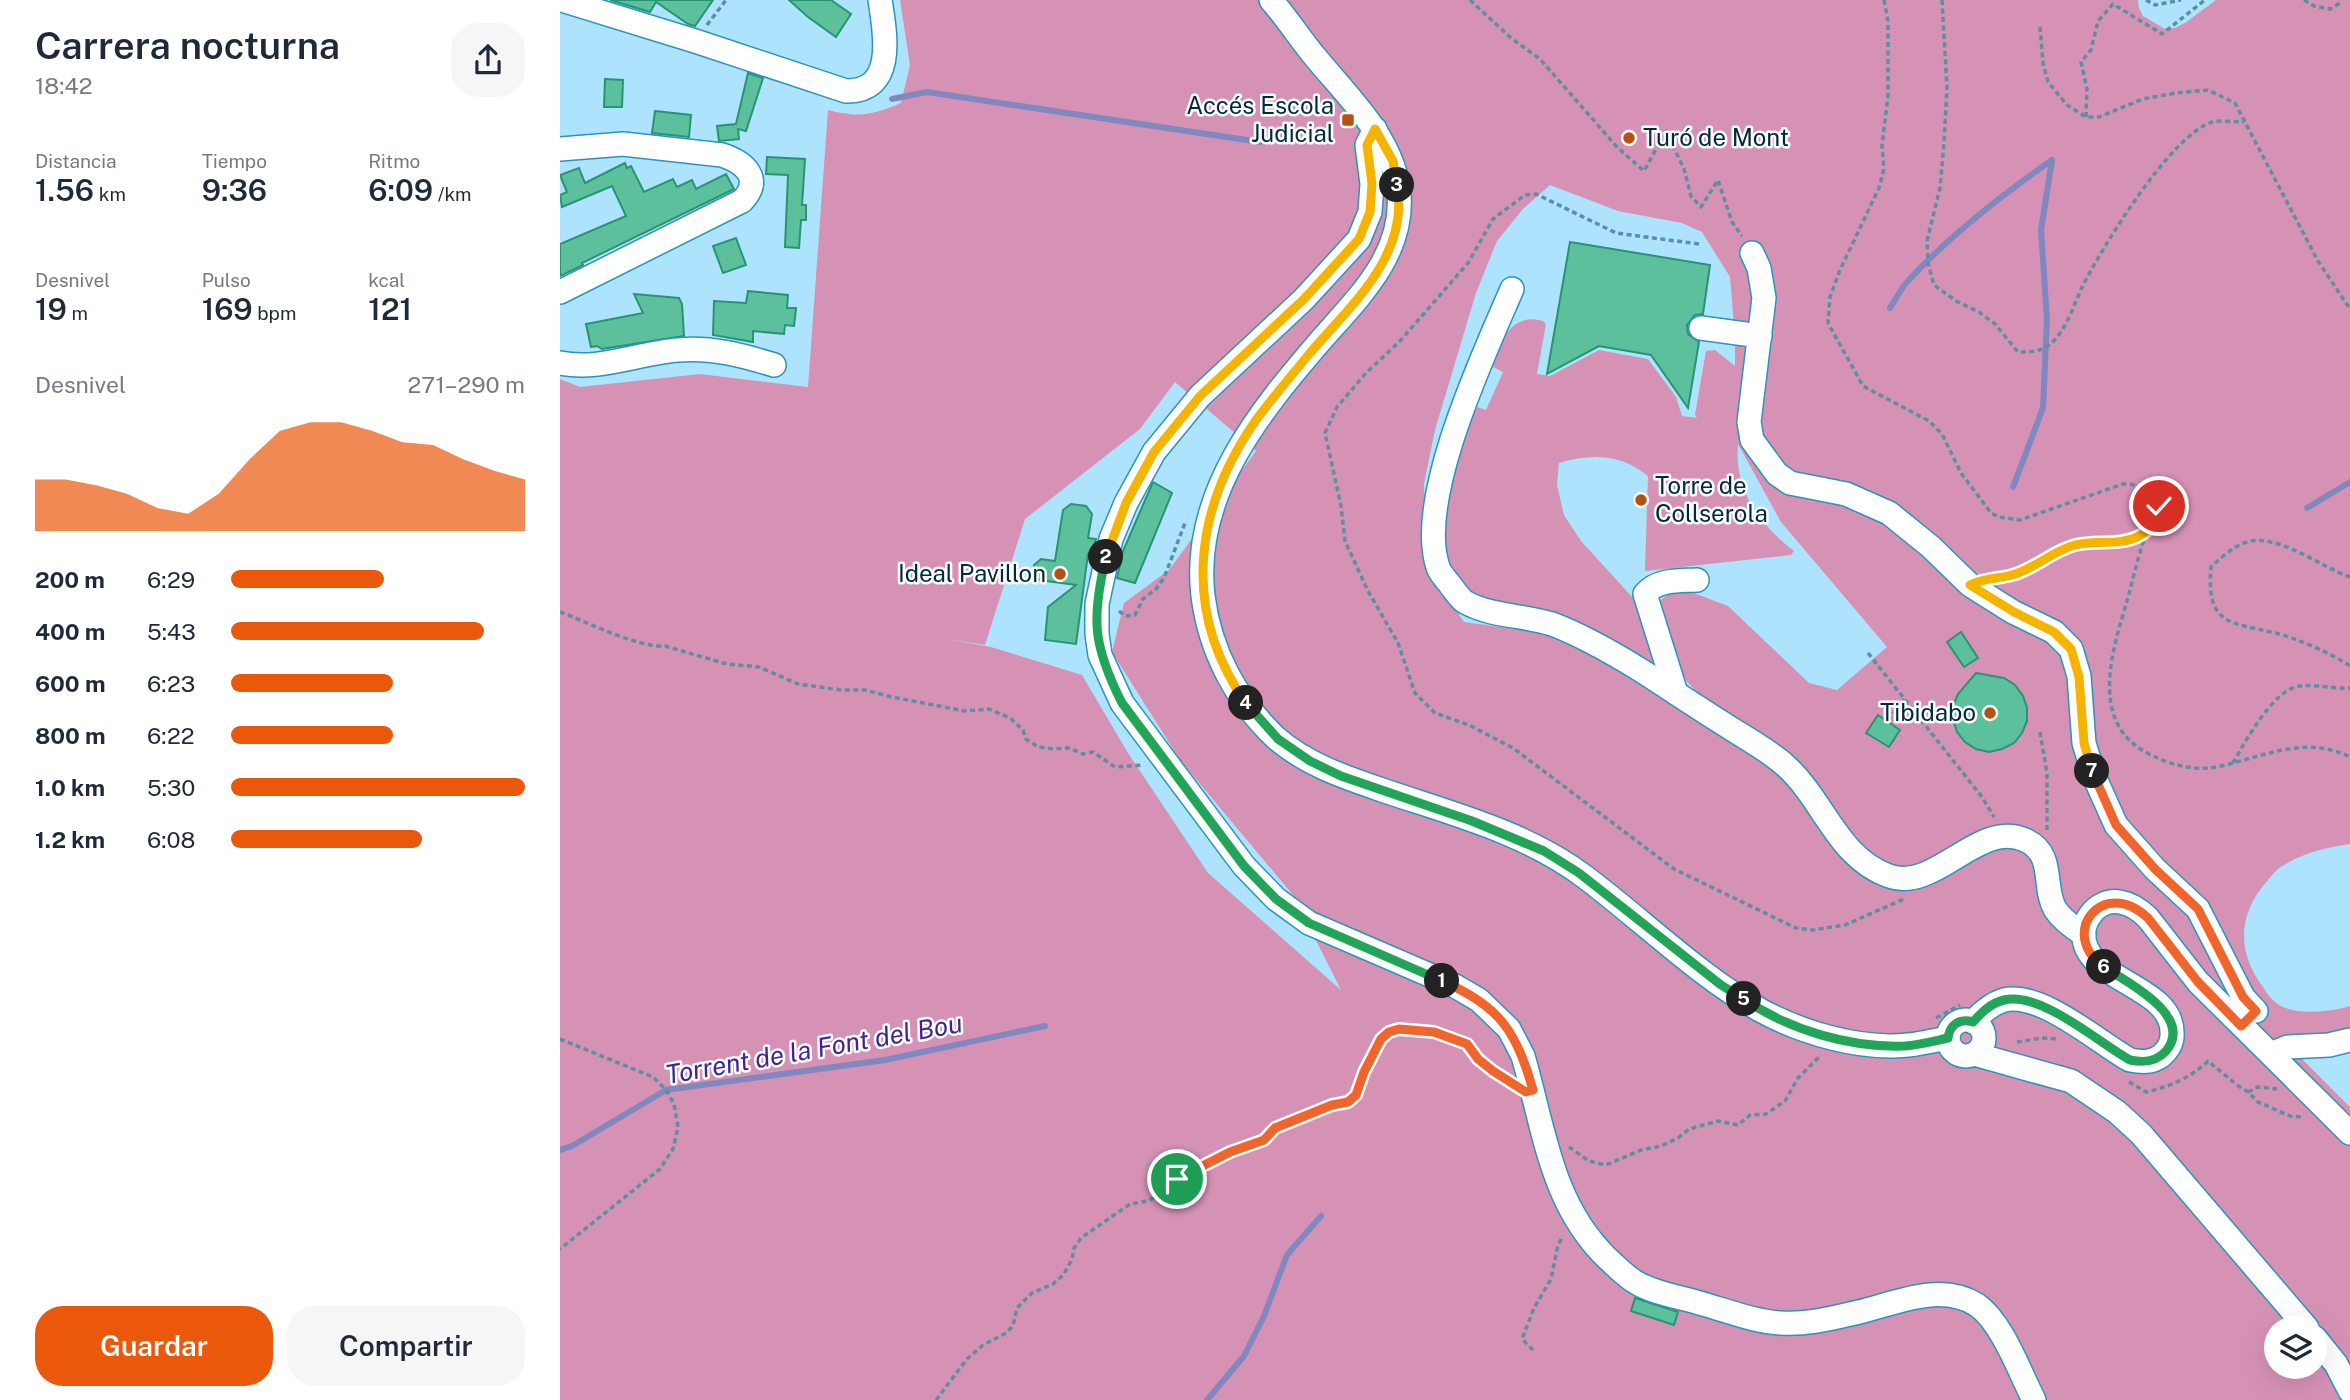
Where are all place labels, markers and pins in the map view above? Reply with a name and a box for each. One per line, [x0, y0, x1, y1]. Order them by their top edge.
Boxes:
place label: Accés Escola Judicial [1186, 91, 1334, 147]
marker: Accés Escola Judicial [1340, 112, 1356, 128]
place label: Turó de Mont [1643, 123, 1789, 151]
marker: Turó de Mont [1621, 130, 1637, 146]
pin: 3 [1380, 168, 1414, 202]
place label: Torre de Collserola [1655, 471, 1768, 527]
pin [2129, 476, 2189, 536]
marker: Torre de Collserola [1633, 492, 1649, 508]
pin: 2 [1088, 540, 1124, 574]
place label: Ideal Pavillon [898, 559, 1046, 587]
marker: Ideal Pavillon [1052, 566, 1068, 582]
pin: 4 [1228, 686, 1264, 720]
place label: Tibidabo [1880, 698, 1976, 726]
marker: Tibidabo [1982, 705, 1998, 721]
pin: 7 [2074, 754, 2110, 788]
pin: 6 [2086, 950, 2122, 984]
pin: 1 [1424, 964, 1460, 998]
pin: 5 [1726, 982, 1762, 1016]
pin [1147, 1149, 1207, 1209]

